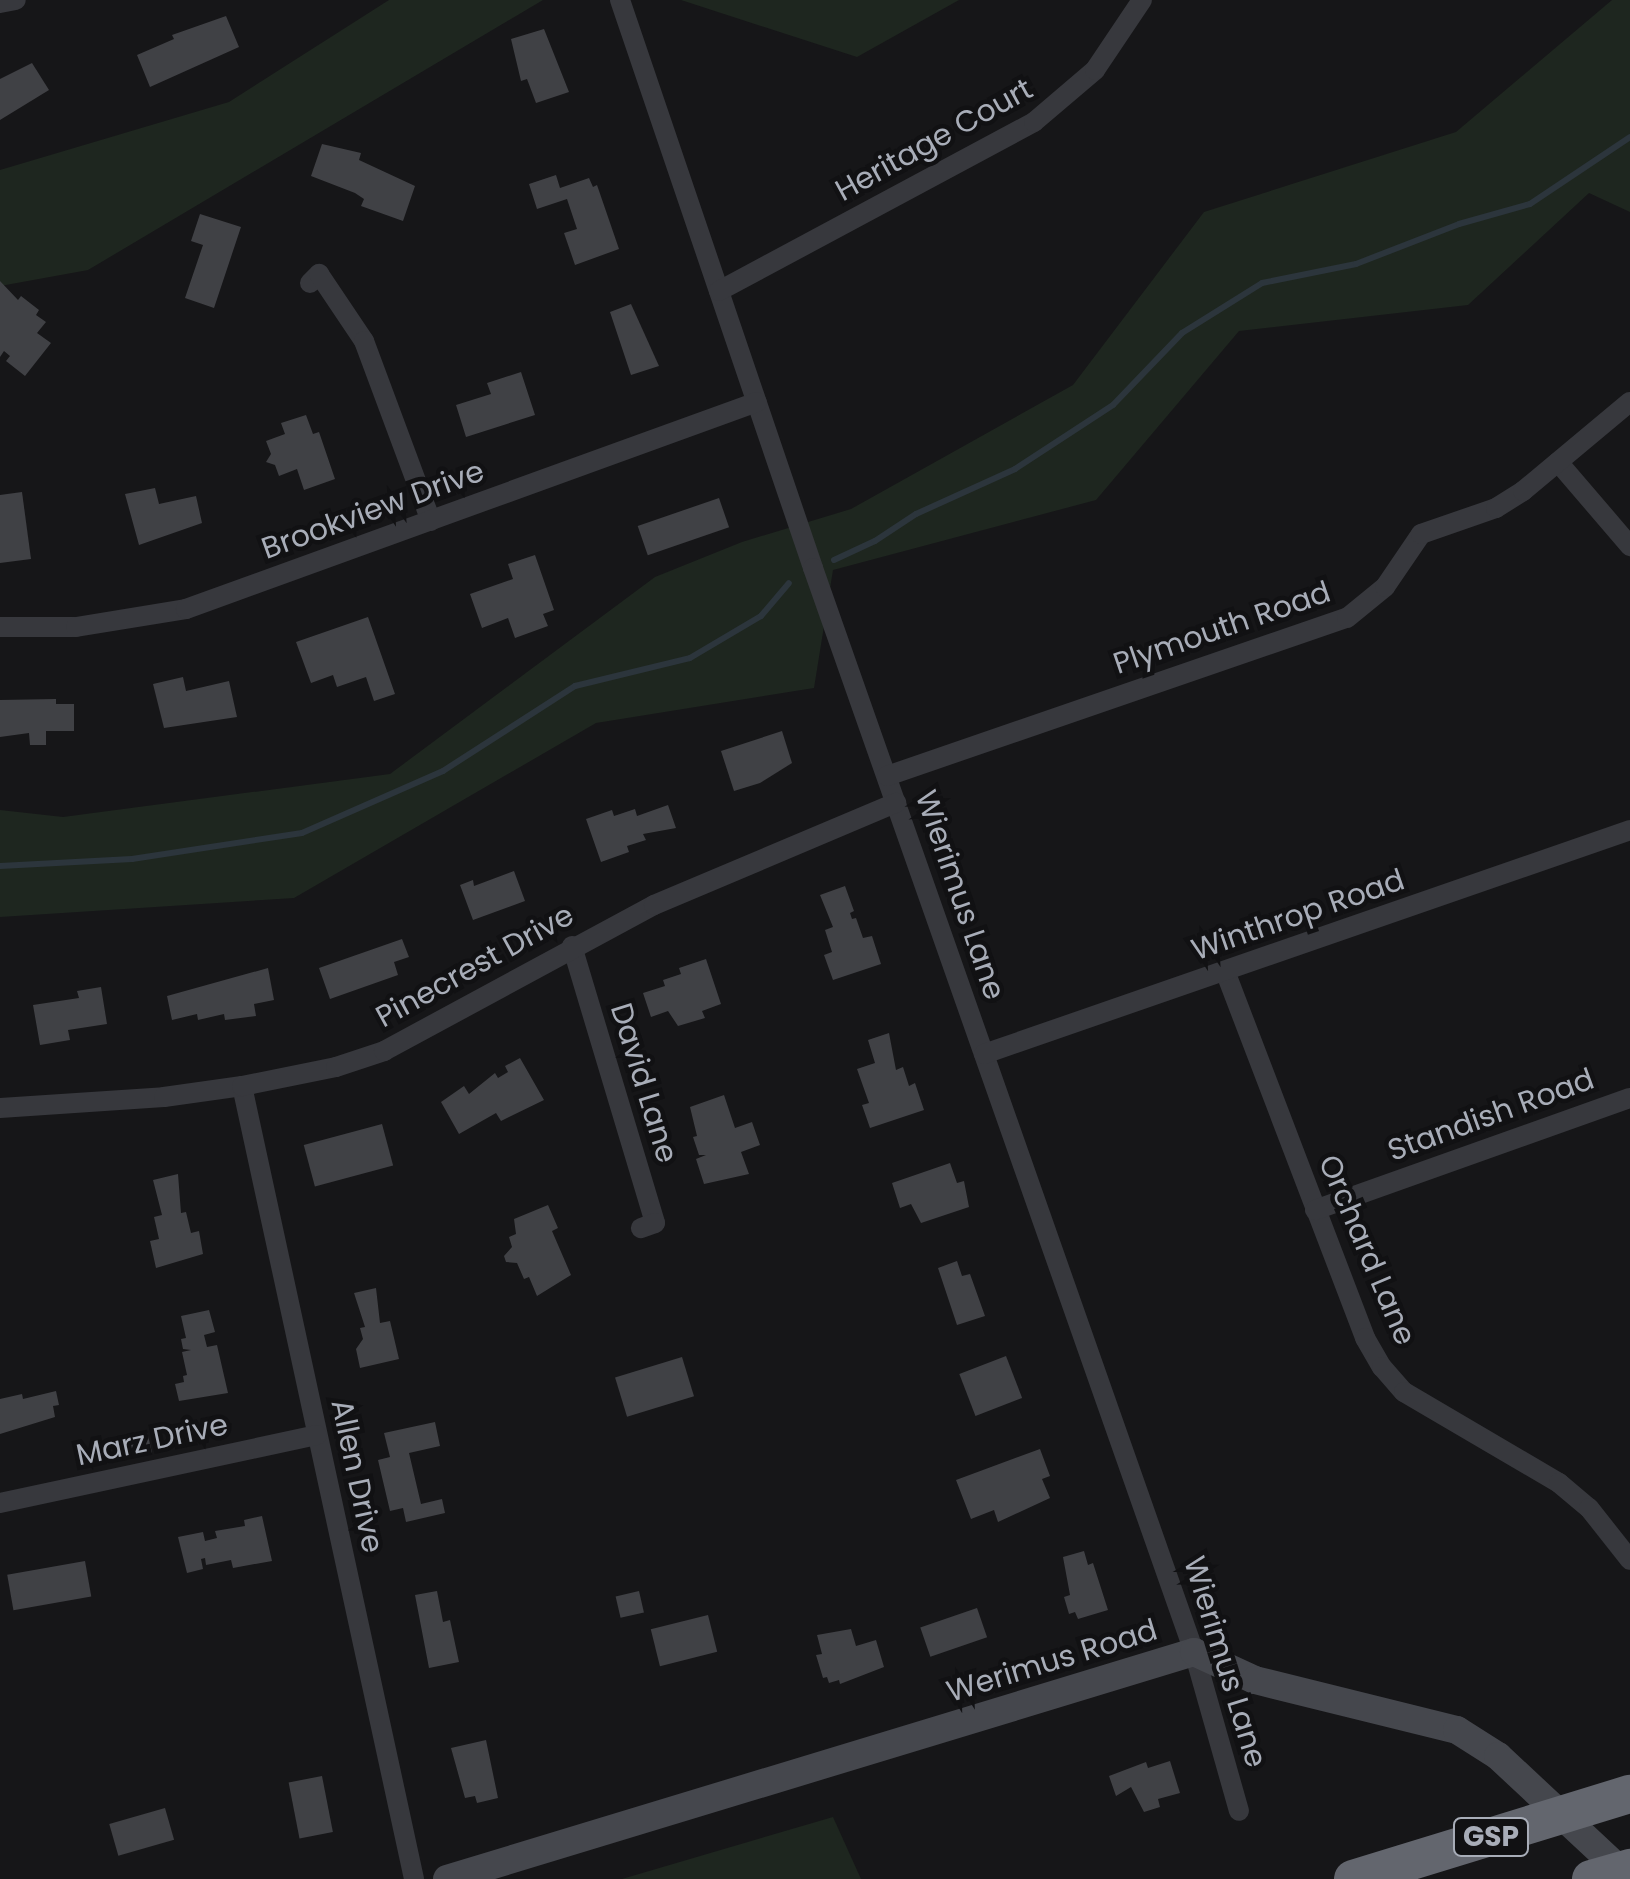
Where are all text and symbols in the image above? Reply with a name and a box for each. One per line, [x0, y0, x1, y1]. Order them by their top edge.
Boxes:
street label: Heritage Court [829, 71, 1039, 209]
street label: Brookview Drive [257, 453, 489, 567]
street label: Plymouth Road [1109, 574, 1335, 682]
street label: Wierimus Lane [907, 786, 1013, 1004]
street label: Winthrop Road [1187, 862, 1409, 968]
street label: Pinecrest Drive [370, 897, 580, 1035]
street label: David Lane [603, 999, 685, 1167]
street label: Standish Road [1383, 1061, 1599, 1169]
street label: Orchard Lane [1311, 1150, 1423, 1350]
street label: Allen Drive [323, 1396, 391, 1556]
street label: Marz Drive [73, 1406, 231, 1474]
street label: Wierimus Lane [1176, 1552, 1274, 1772]
street label: Werimus Road [942, 1612, 1162, 1710]
road number: GSP [1451, 1814, 1531, 1860]

